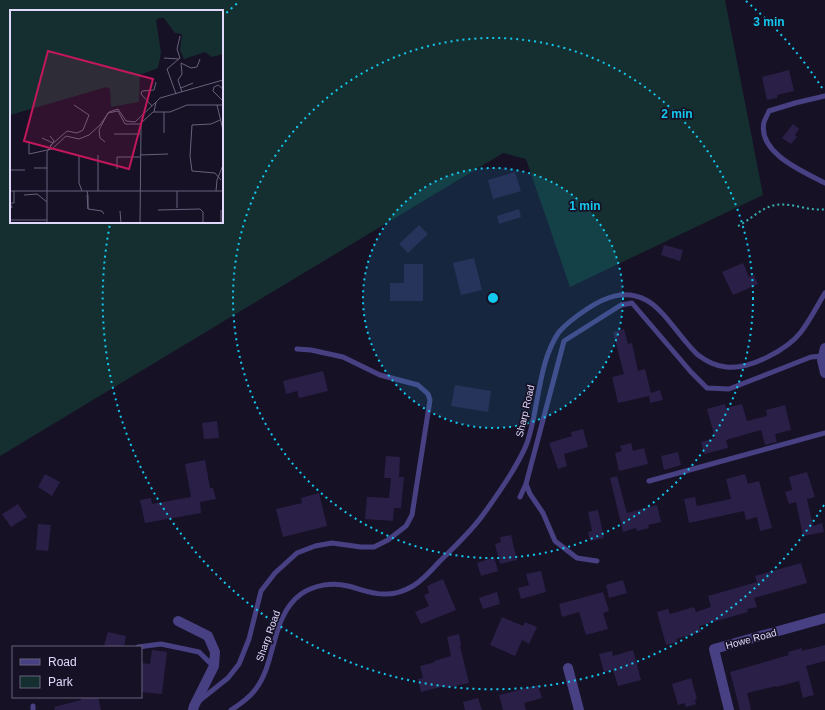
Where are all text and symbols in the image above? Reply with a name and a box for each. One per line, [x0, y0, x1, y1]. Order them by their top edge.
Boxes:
inset map [10, 10, 223, 223]
text: 3 min [753, 15, 785, 29]
text: 2 min [661, 107, 693, 121]
text: 1 min [569, 199, 601, 213]
centre of rings [486, 291, 500, 305]
street label: Sharp Road [514, 384, 536, 438]
street label: Sharp Road [254, 609, 282, 663]
street label: Howe Road [724, 627, 778, 651]
legend [12, 646, 142, 698]
text: Road [48, 655, 77, 669]
text: Park [48, 675, 74, 689]

